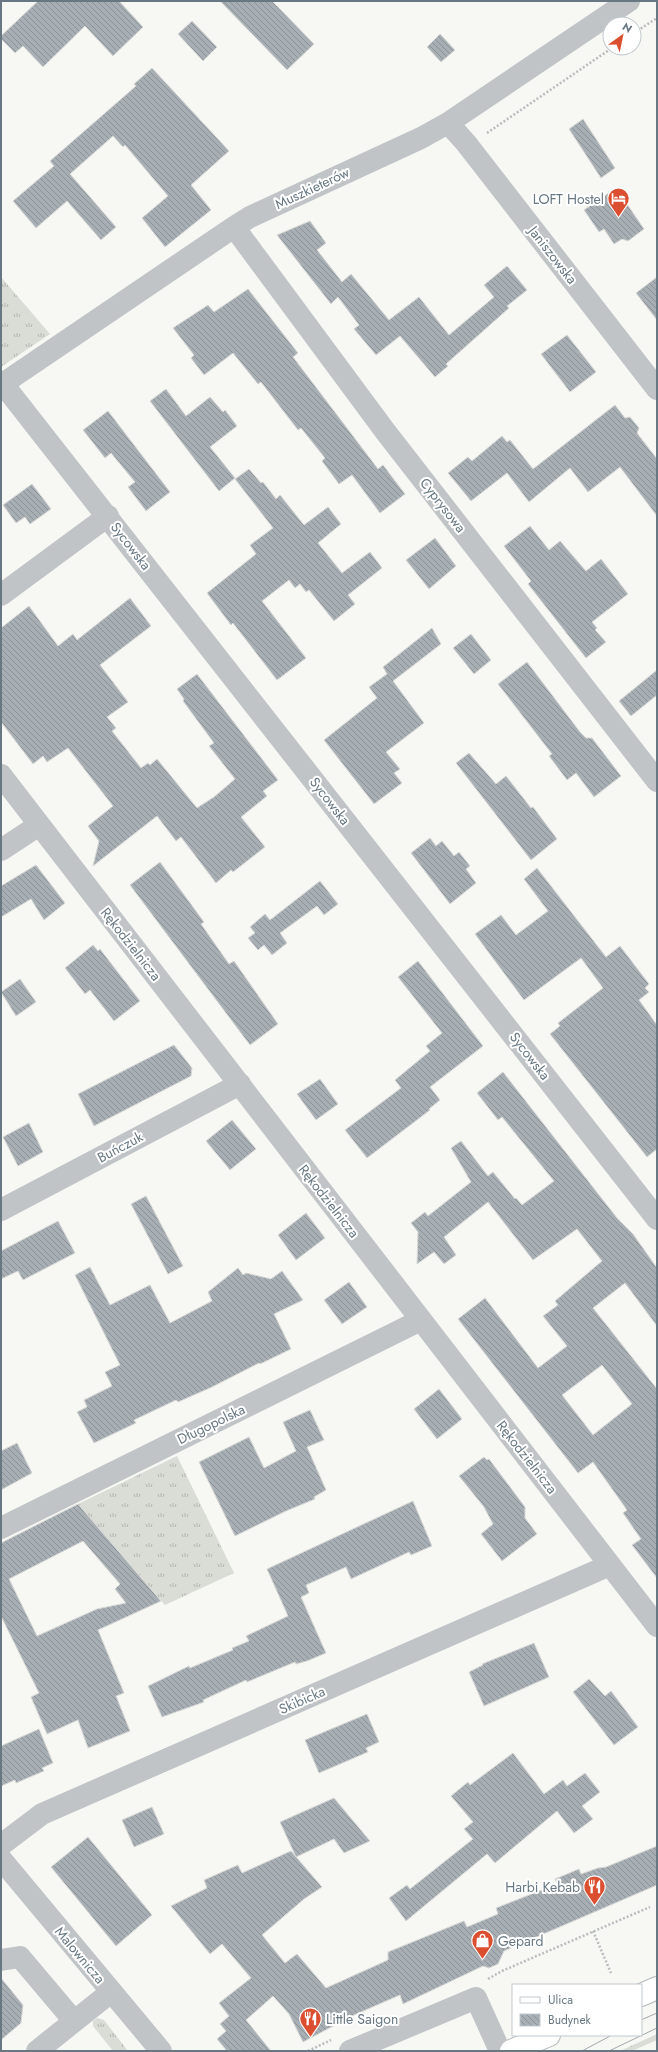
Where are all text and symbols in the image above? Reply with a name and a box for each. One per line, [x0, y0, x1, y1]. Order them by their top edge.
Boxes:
north arrow [602, 16, 642, 56]
text: N [619, 19, 635, 37]
street label: Muszkieterów [272, 162, 353, 214]
hotel icon: LOFT Hostel [606, 186, 632, 219]
place label: LOFT Hostel [533, 189, 604, 209]
street label: Janiszowska [523, 220, 582, 288]
street label: Cyprysowa [415, 473, 471, 537]
street label: Sycowska [106, 518, 156, 574]
street label: Sycowska [305, 773, 355, 829]
street label: Rękodzielnicza [96, 903, 166, 985]
street label: Sycowska [505, 1028, 555, 1084]
street label: Buńczuk [94, 1126, 147, 1167]
street label: Rękodzielnicza [294, 1160, 364, 1242]
street label: Długopolska [174, 1399, 248, 1449]
street label: Rękodzielnicza [492, 1416, 562, 1498]
street label: Skibicka [276, 1681, 328, 1719]
restaurant icon: Harbi Kebab [582, 1874, 608, 1907]
place label: Harbi Kebab [505, 1877, 580, 1897]
street label: Malownicza [50, 1922, 110, 1988]
shop icon: Gepard [469, 1928, 495, 1961]
place label: Gepard [498, 1931, 544, 1951]
legend [512, 1984, 642, 2036]
text: Ulica [548, 1991, 573, 2009]
restaurant icon: Little Saigon [297, 2006, 323, 2039]
place label: Little Saigon [326, 2009, 398, 2029]
text: Budynek [548, 2011, 592, 2029]

